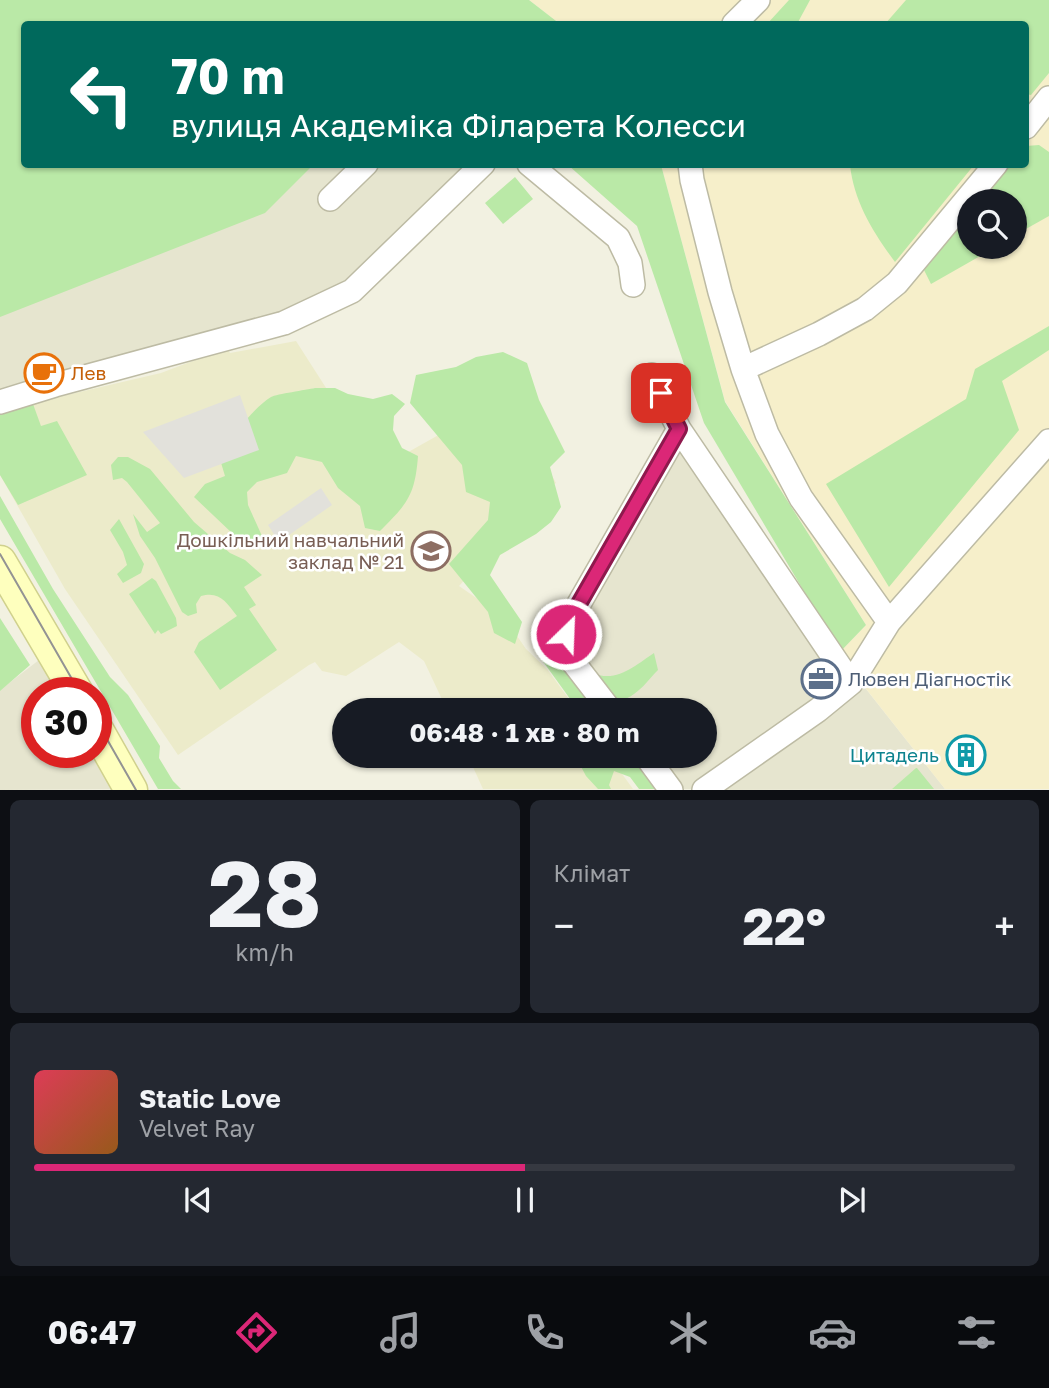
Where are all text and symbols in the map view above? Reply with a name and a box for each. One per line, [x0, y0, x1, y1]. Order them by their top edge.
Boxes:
text: 70 m [171, 46, 285, 105]
icon: left [56, 49, 147, 140]
text: вулиця Академіка Філарета Колесси [171, 106, 746, 144]
map controls [957, 189, 1027, 259]
button: search [957, 189, 1027, 259]
cafe icon: Лев [23, 352, 65, 394]
place label: Лев [71, 361, 106, 384]
pin [631, 363, 691, 423]
icon: arrive [642, 374, 680, 412]
place label: Дошкільний навчальний заклад № 21 [177, 528, 404, 573]
school or university icon: Дошкільний навчальний заклад № 21 [410, 530, 452, 572]
position arrow [529, 597, 603, 671]
office icon: Лювен Діагностік [800, 658, 842, 700]
place label: Лювен Діагностік [848, 667, 1012, 690]
speed limit sign: 30 [21, 677, 112, 768]
text: 06:48 · 1 хв · 80 m [409, 717, 640, 748]
building icon: Цитадель [945, 734, 987, 776]
place label: Цитадель [850, 743, 939, 766]
text: 28 [208, 838, 322, 947]
text: Клімат [554, 859, 630, 887]
text: 22° [742, 894, 826, 956]
text: − [554, 903, 574, 948]
text: + [994, 903, 1015, 948]
text: km/h [235, 938, 294, 966]
text: Static Love [139, 1083, 281, 1114]
text: Velvet Ray [139, 1114, 255, 1142]
icon: previous [179, 1181, 217, 1219]
icon: pause [506, 1181, 544, 1219]
icon: next [833, 1181, 871, 1219]
icon: directions [232, 1308, 281, 1357]
icon: music [376, 1308, 425, 1357]
icon: phone [520, 1308, 569, 1357]
icon: climate [664, 1308, 713, 1357]
icon: car [808, 1308, 857, 1357]
icon: filters [952, 1308, 1001, 1357]
text: 06:47 [48, 1313, 136, 1351]

